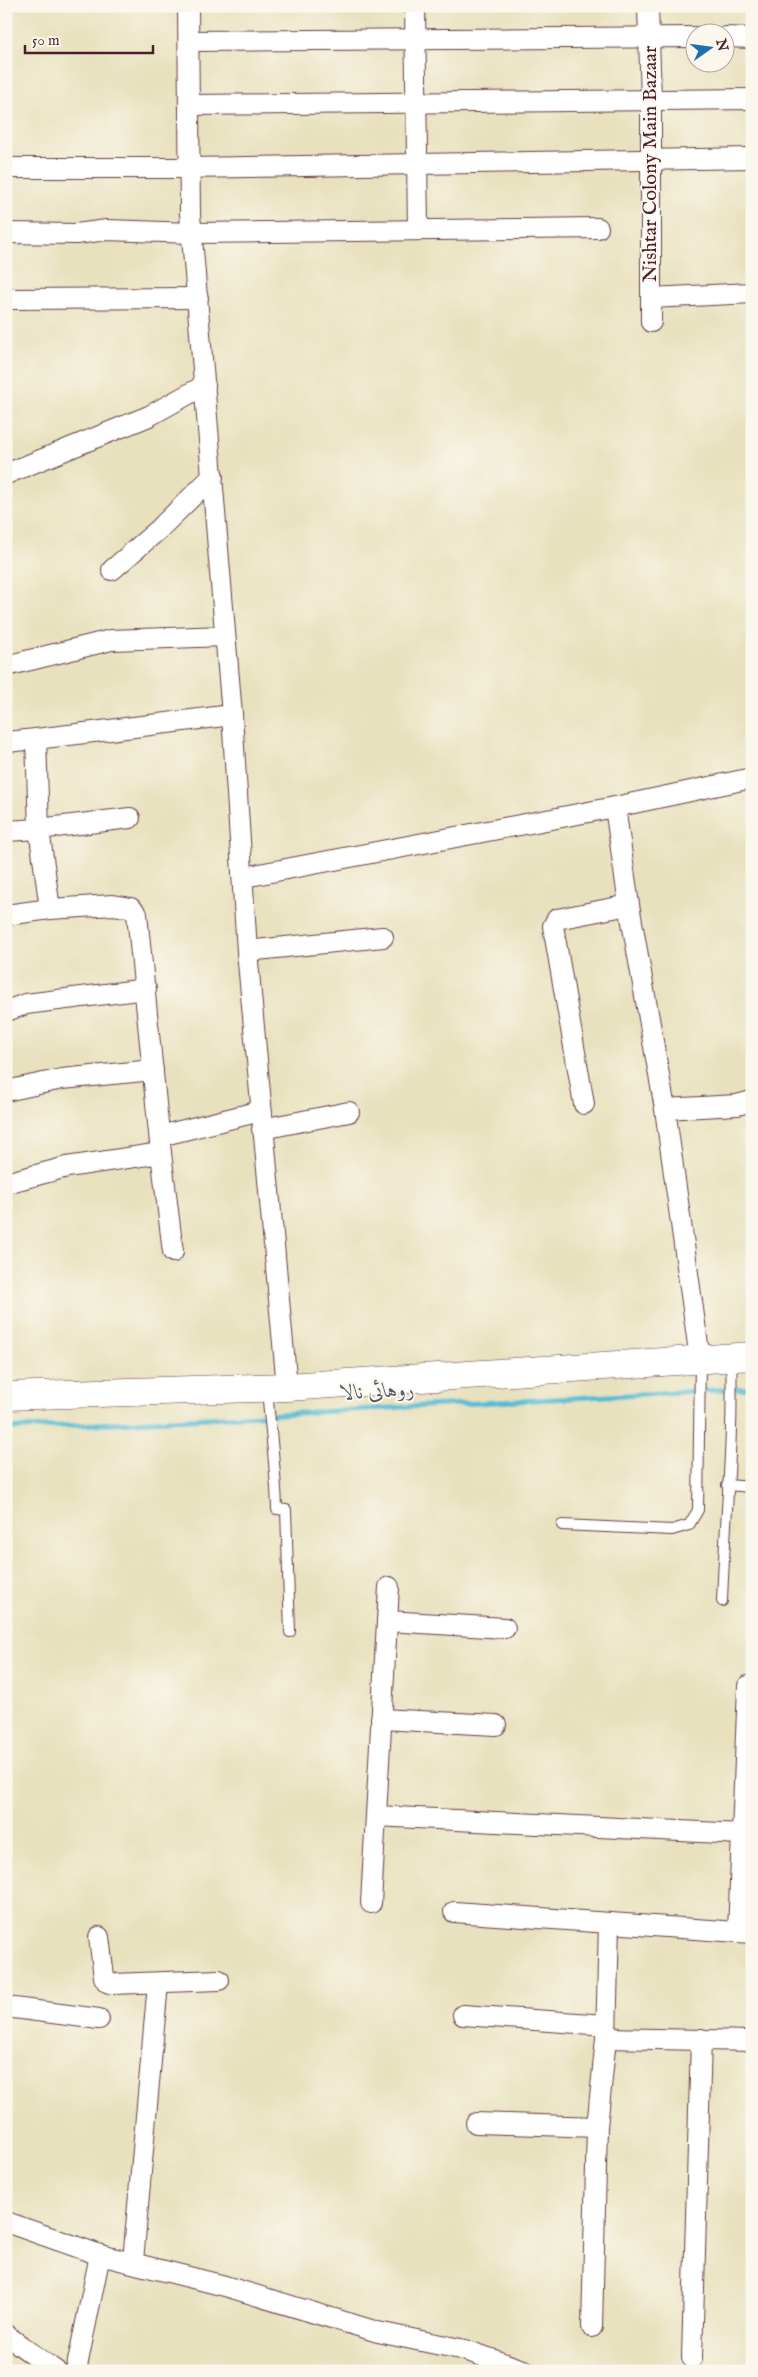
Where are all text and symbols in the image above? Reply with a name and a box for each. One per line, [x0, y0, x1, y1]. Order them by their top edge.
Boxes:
scale bar [25, 22, 152, 54]
north arrow [686, 22, 736, 72]
text: 50 m [32, 31, 60, 50]
text: N [711, 36, 732, 53]
street label: Nishtar Colony Main Bazaar [638, 45, 663, 282]
water label: روہائی نالا [340, 1377, 415, 1407]

